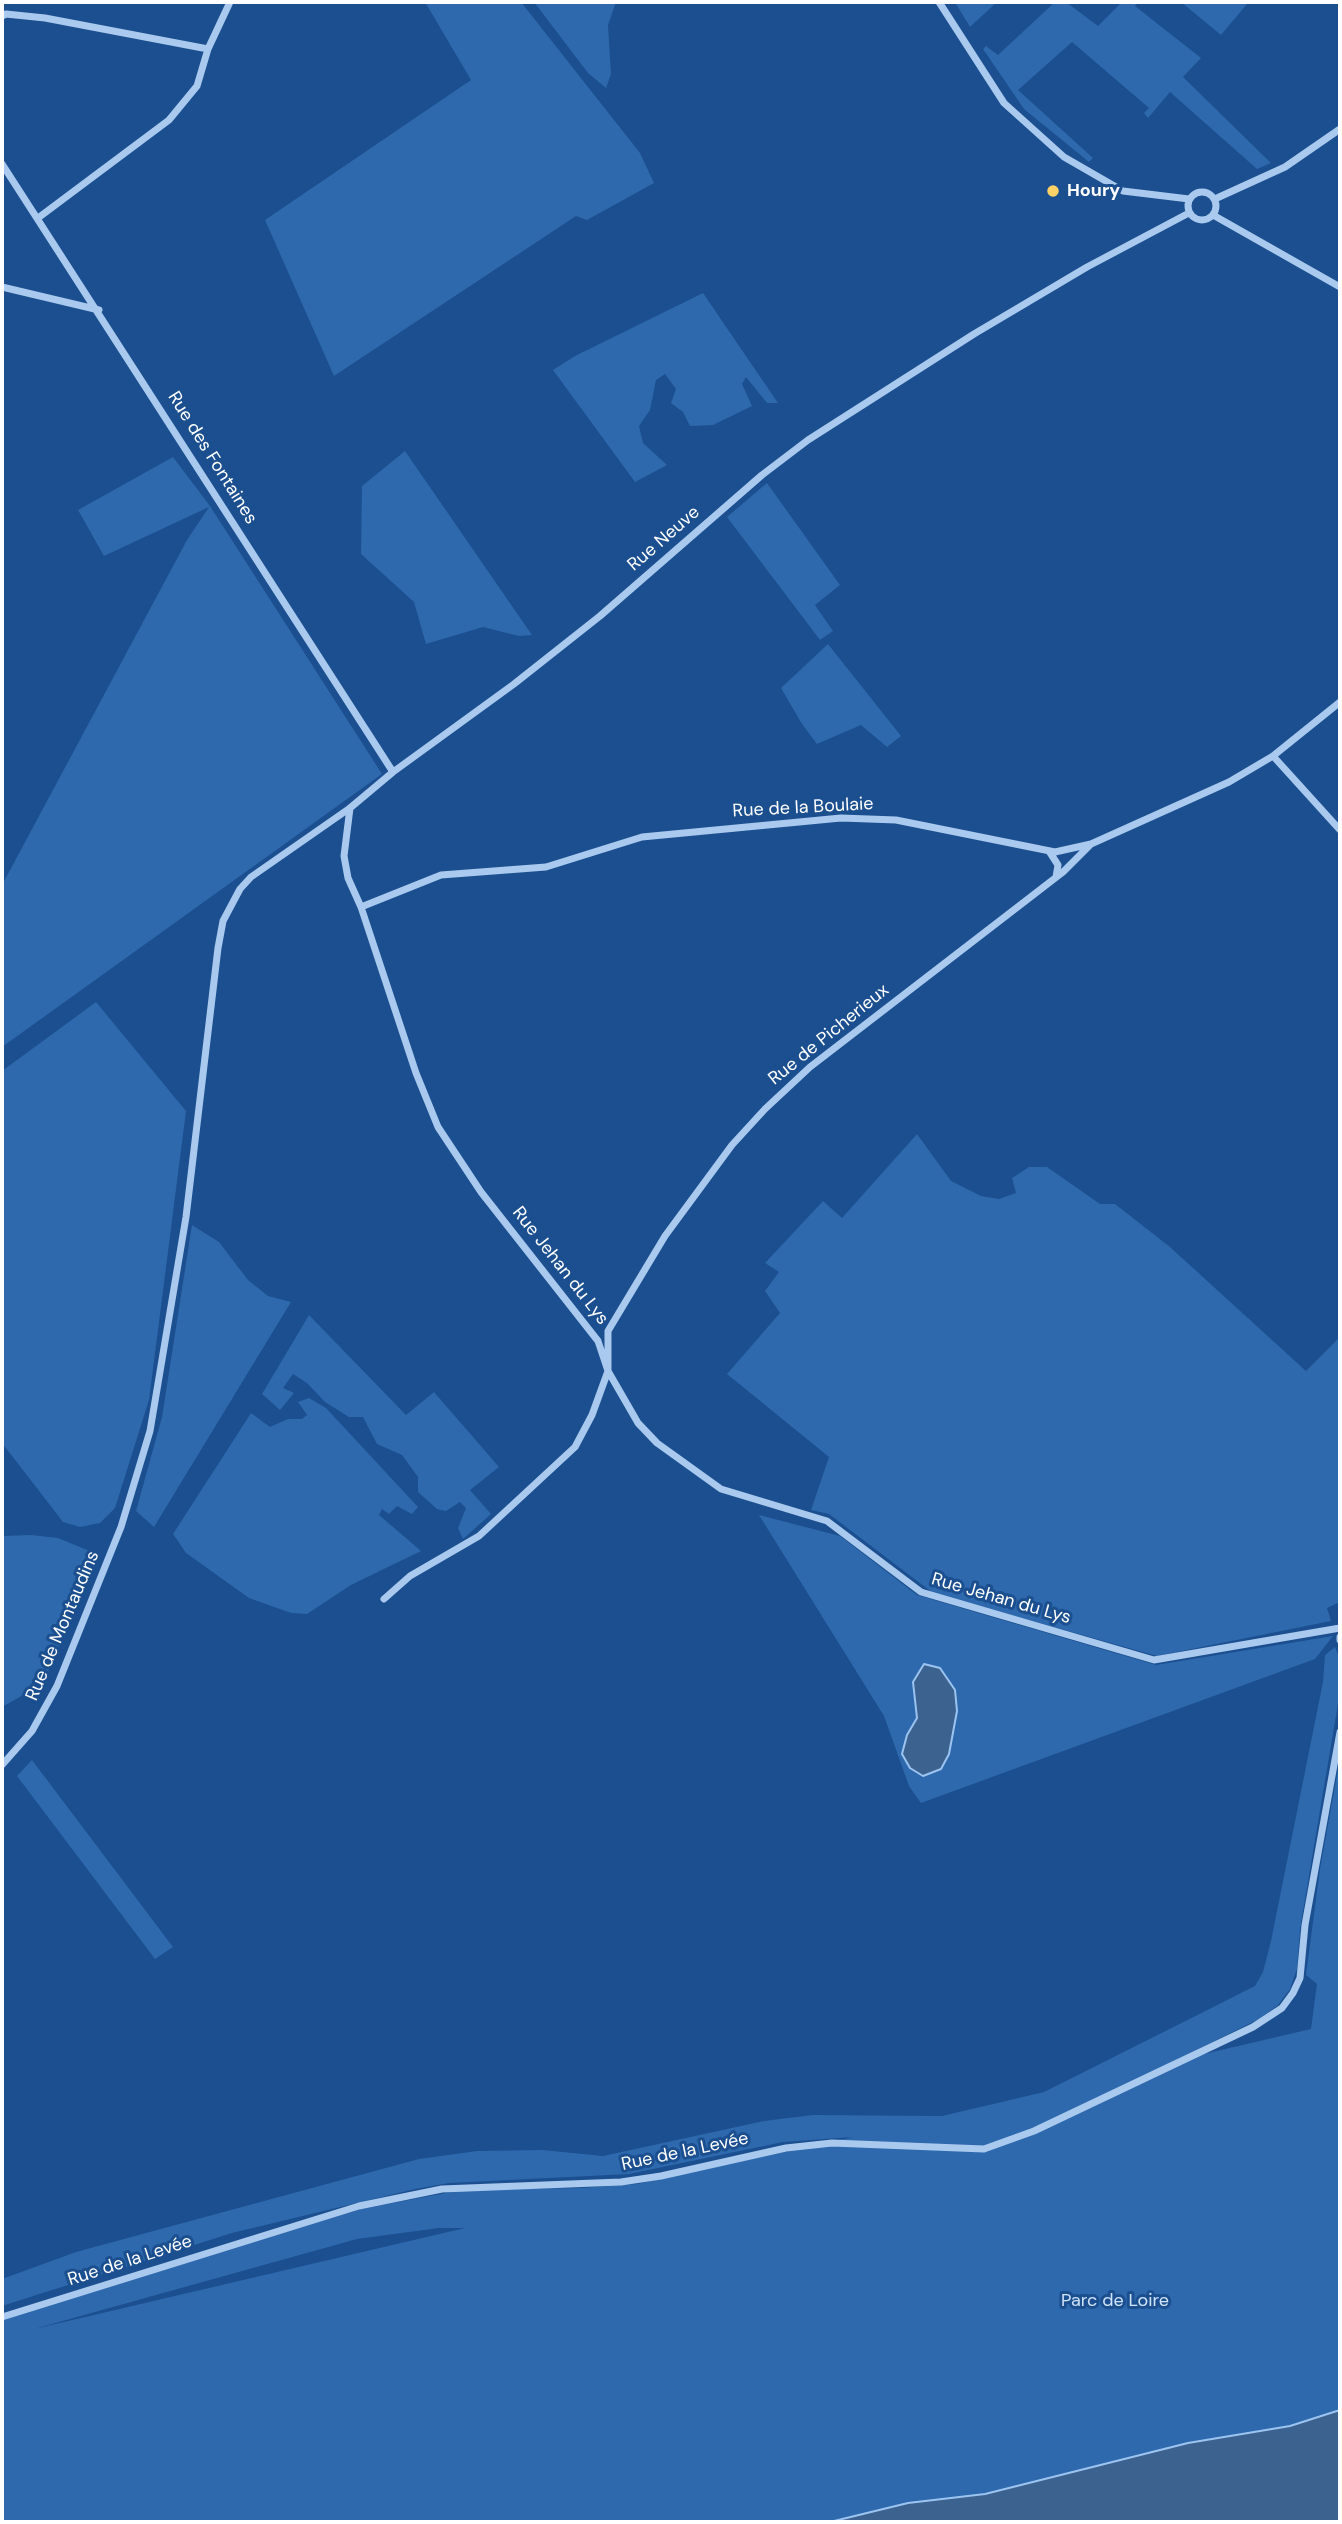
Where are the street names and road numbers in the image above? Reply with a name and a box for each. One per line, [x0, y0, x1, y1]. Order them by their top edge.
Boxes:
street label: Rue des Fontaines [162, 388, 262, 528]
street label: Rue Neuve [624, 502, 704, 576]
street label: Rue de la Boulaie [732, 794, 874, 822]
street label: Rue de Picherieux [765, 980, 893, 1090]
street label: Rue Jehan du Lys [507, 1203, 613, 1329]
street label: Rue de Montaudins [22, 1548, 104, 1704]
street label: Rue Jehan du Lys [929, 1569, 1073, 1629]
street label: Rue de la Levée [619, 2128, 751, 2176]
street label: Rue de la Levée [65, 2231, 195, 2291]

